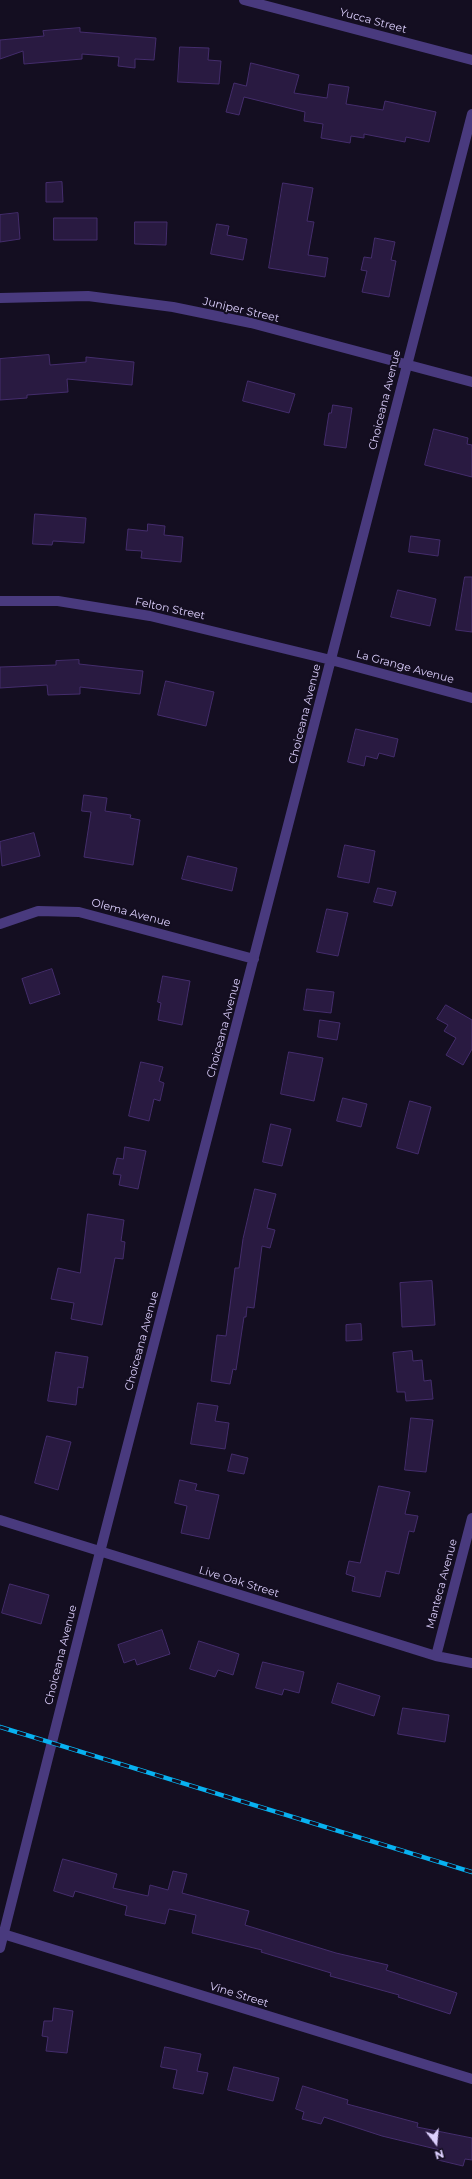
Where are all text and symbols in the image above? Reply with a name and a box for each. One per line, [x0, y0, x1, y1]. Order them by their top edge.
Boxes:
street label: Yucca Street [338, 6, 408, 36]
street label: Juniper Street [202, 295, 280, 325]
street label: Choiceana Avenue [366, 349, 404, 451]
street label: Felton Street [134, 595, 206, 623]
street label: La Grange Avenue [355, 648, 455, 686]
street label: Choiceana Avenue [286, 663, 324, 765]
street label: Olema Avenue [90, 896, 172, 930]
street label: Choiceana Avenue [204, 977, 244, 1079]
street label: Choiceana Avenue [122, 1290, 162, 1392]
street label: Manteca Avenue [424, 1538, 460, 1630]
street label: Live Oak Street [197, 1564, 281, 1600]
street label: Choiceana Avenue [42, 1604, 80, 1706]
street label: Vine Street [208, 1980, 270, 2010]
north arrow [416, 2123, 456, 2163]
text: N [433, 2147, 446, 2162]

